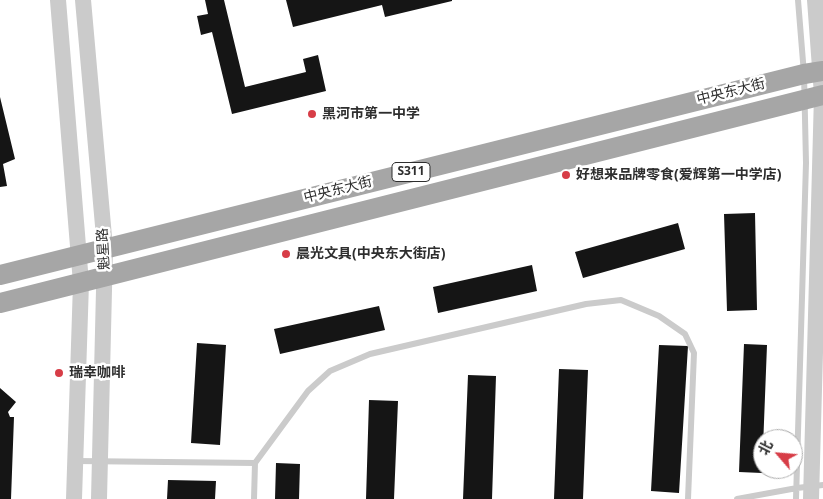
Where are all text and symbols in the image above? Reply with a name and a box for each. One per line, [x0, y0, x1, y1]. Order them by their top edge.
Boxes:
street label: 中央东大街 [695, 75, 767, 109]
place label: 黑河市第一中学 [322, 106, 420, 122]
marker: 黑河市第一中学 [306, 108, 318, 120]
road number: S311 [392, 162, 430, 182]
place label: 好想来品牌零食(爱辉第一中学店) [576, 167, 781, 183]
marker: 好想来品牌零食(爱辉第一中学店) [560, 169, 572, 181]
street label: 中央东大街 [302, 173, 374, 207]
street label: 魁星路 [95, 228, 113, 270]
place label: 晨光文具(中央东大街店) [296, 246, 445, 262]
marker: 晨光文具(中央东大街店) [280, 248, 292, 260]
place label: 瑞幸咖啡 [69, 365, 125, 381]
marker: 瑞幸咖啡 [53, 367, 65, 379]
north arrow [753, 429, 803, 479]
text: 北 [753, 437, 777, 458]

